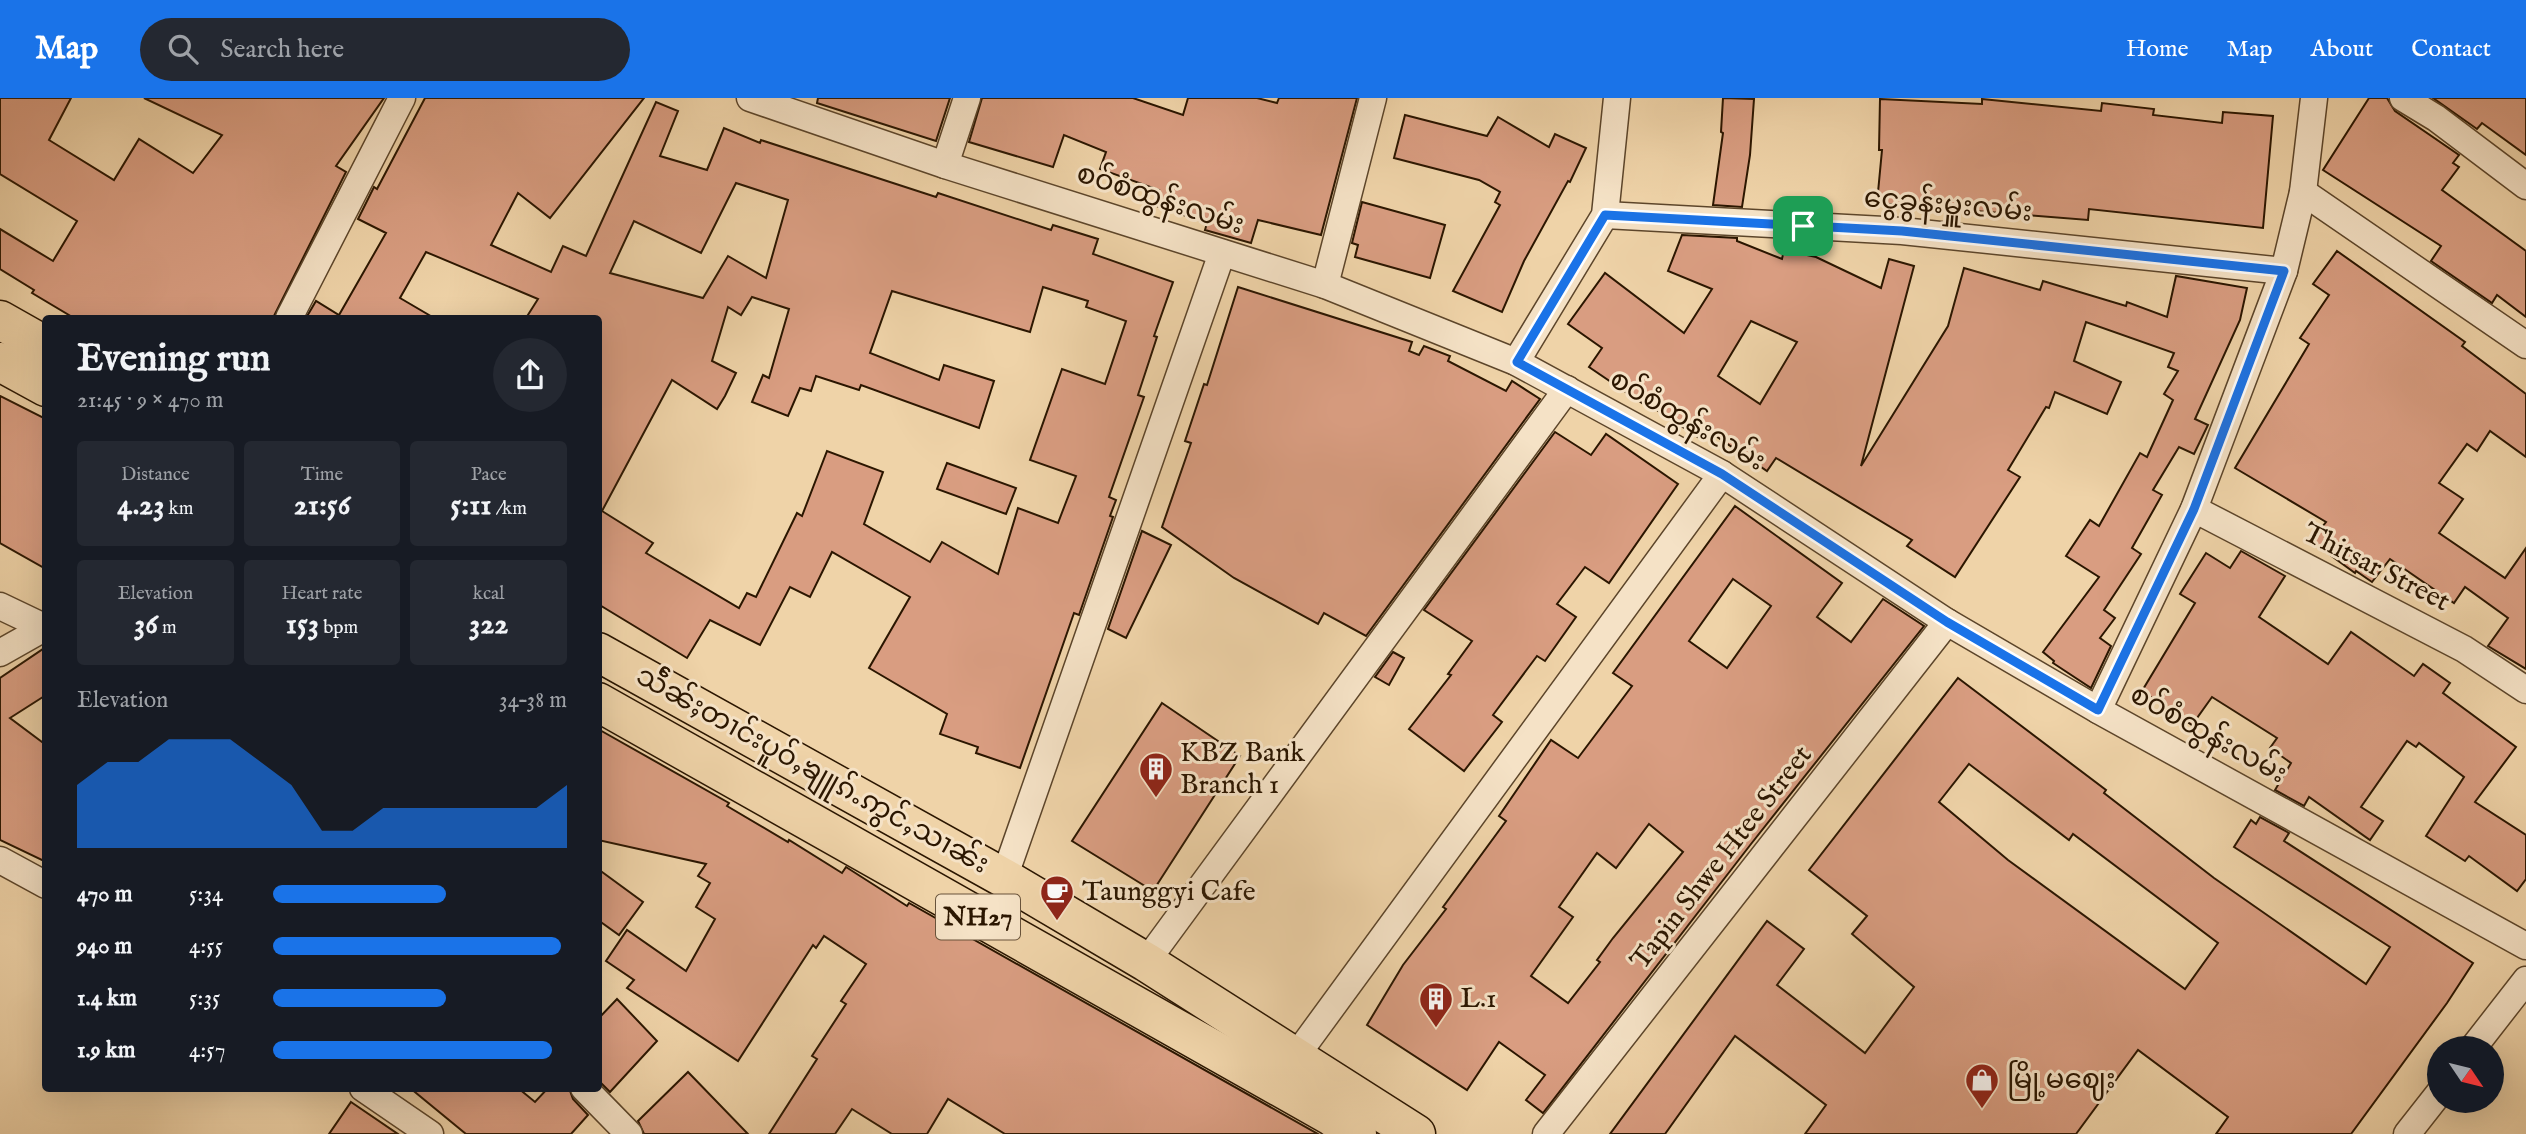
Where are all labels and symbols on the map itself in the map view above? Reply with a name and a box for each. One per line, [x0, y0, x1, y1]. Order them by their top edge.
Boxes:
street label: စဝ်စံထွန်းလမ်း [1071, 154, 1249, 246]
street label: ငွေခွန်းမှူးလမ်း [1862, 178, 2034, 234]
pin [1773, 196, 1833, 256]
street label: စဝ်စံထွန်းလမ်း [1601, 360, 1773, 482]
street label: Thitsar Street [2297, 516, 2456, 620]
street label: သဵႅၼ်ႈတၢင်းပူဝ်ႇၶျူၵ်ႉဢွင်ႇသၢၼ်း [628, 657, 996, 885]
street label: စဝ်စံထွန်းလမ်း [2122, 675, 2294, 795]
place label: KBZ Bank Branch 1 [1180, 736, 1306, 803]
street label: Tapin Shwe Htee Street [1624, 739, 1821, 977]
building icon: KBZ Bank Branch 1 [1137, 750, 1175, 799]
cafe icon: Taunggyi Cafe [1038, 873, 1076, 922]
place label: Taunggyi Cafe [1082, 875, 1256, 910]
road number: NH27 [936, 894, 1020, 940]
building icon: L.1 [1417, 980, 1455, 1029]
place label: L.1 [1460, 982, 1496, 1017]
north arrow [2427, 1036, 2504, 1113]
place label: မြို့မဈေး [2007, 1060, 2116, 1101]
shop icon: မြို့မဈေး [1963, 1061, 2001, 1110]

